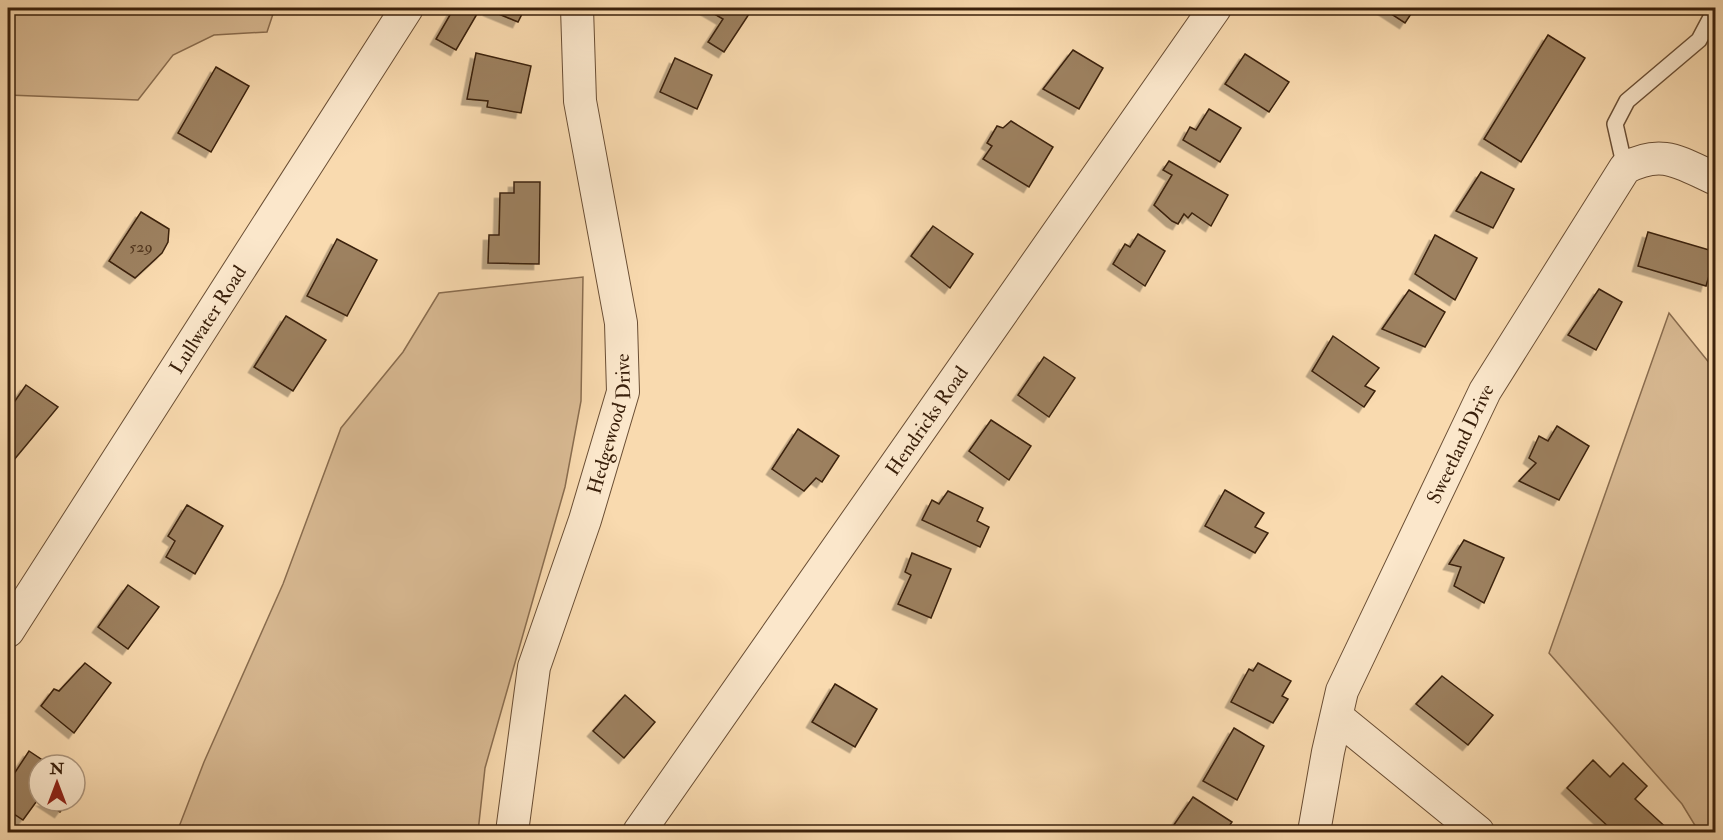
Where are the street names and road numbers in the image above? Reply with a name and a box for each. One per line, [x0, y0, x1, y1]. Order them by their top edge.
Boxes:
street label: Lullwater Road [164, 260, 252, 378]
street label: Hedgewood Drive [581, 353, 636, 497]
street label: Hendricks Road [880, 361, 974, 480]
street label: Sweetland Drive [1421, 379, 1499, 508]

